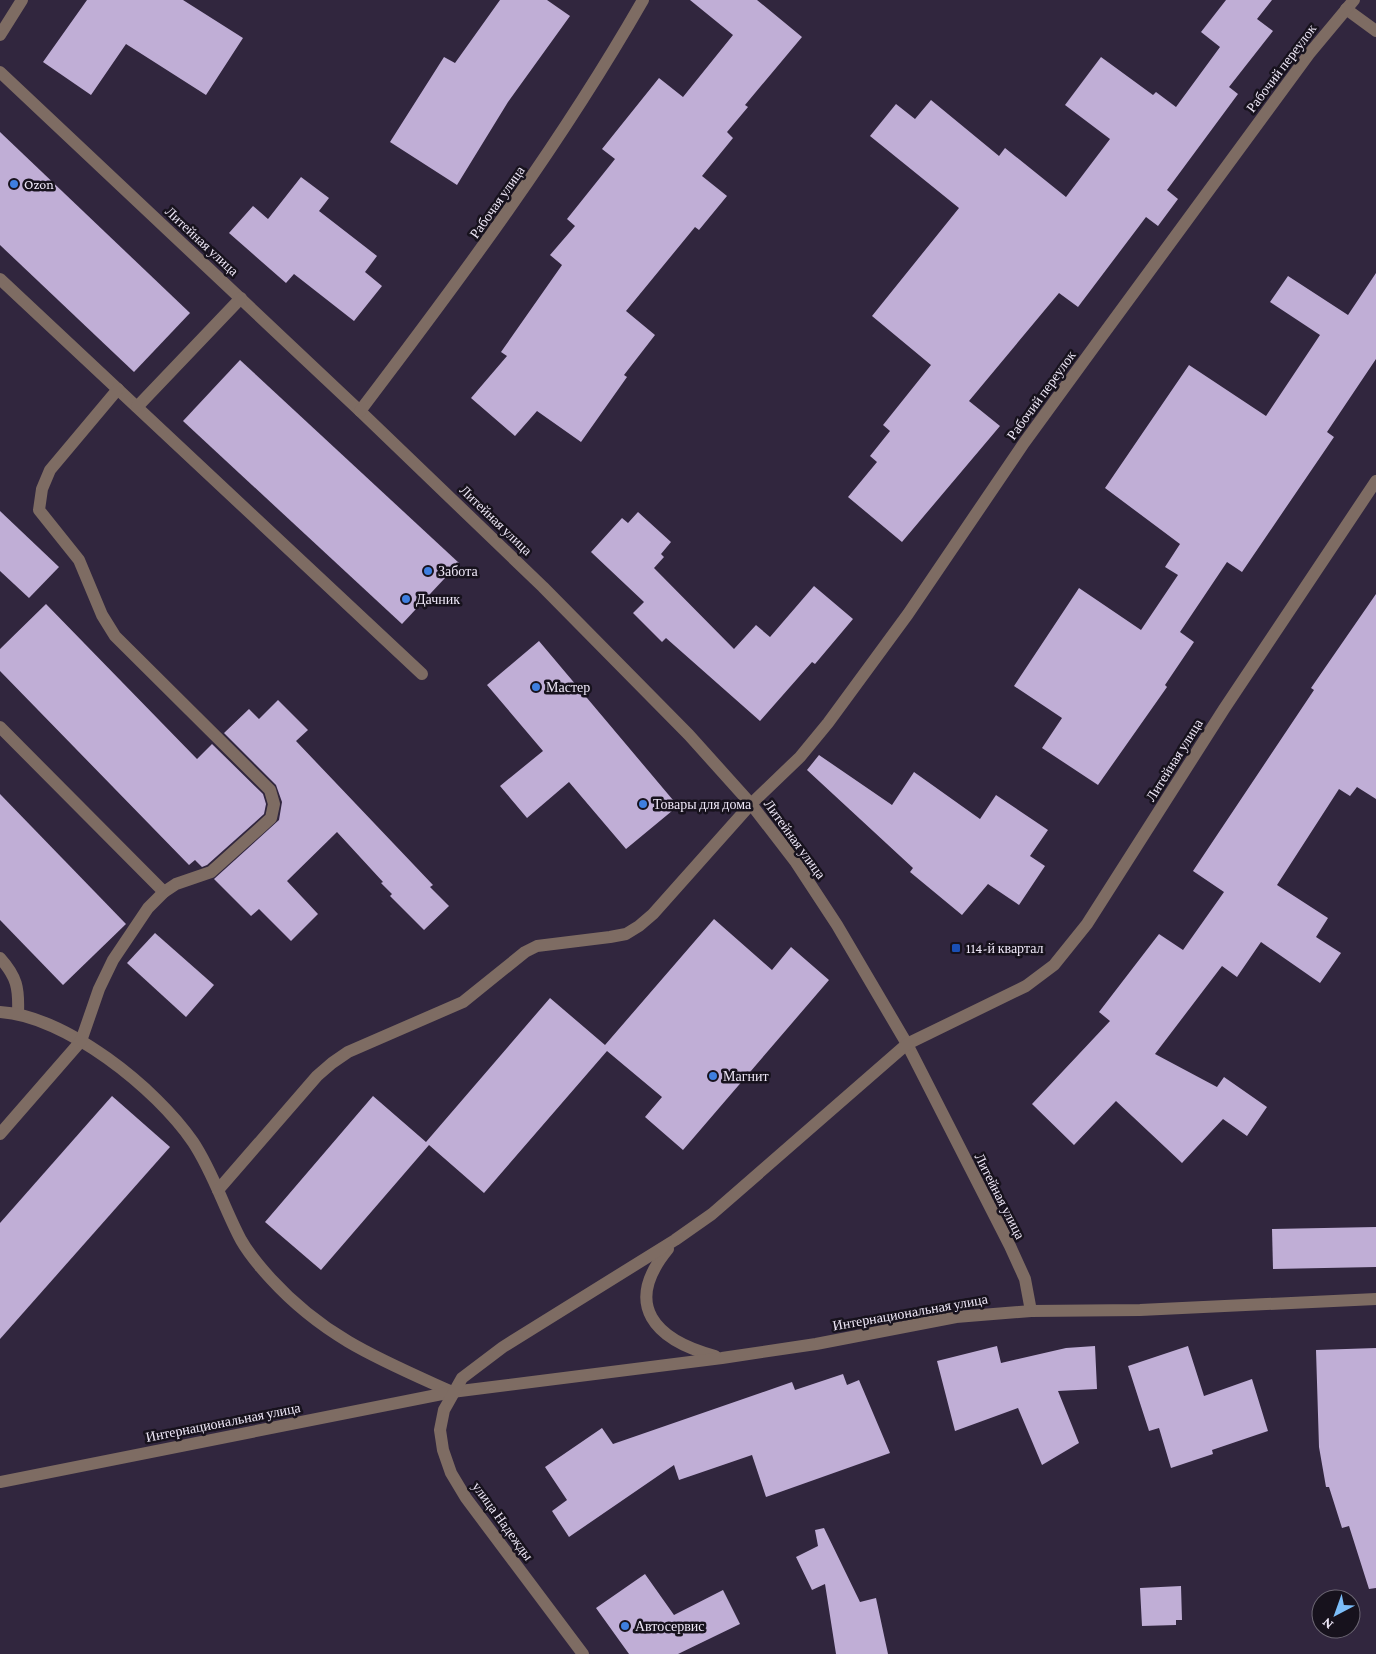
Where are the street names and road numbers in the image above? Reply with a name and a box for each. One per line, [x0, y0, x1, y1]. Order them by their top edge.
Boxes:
street label: Рабочий переулок [1243, 21, 1319, 115]
street label: Рабочая улица [466, 162, 528, 241]
street label: Литейная улица [162, 203, 242, 279]
street label: Рабочий переулок [1003, 347, 1079, 443]
street label: Литейная улица [457, 482, 536, 559]
street label: Литейная улица [1142, 715, 1206, 804]
street label: Литейная улица [761, 796, 830, 882]
street label: Литейная улица [971, 1150, 1029, 1242]
street label: Интернациональная улица [831, 1290, 990, 1334]
street label: Интернациональная улица [144, 1399, 302, 1445]
street label: улица Надежды [469, 1479, 537, 1564]

